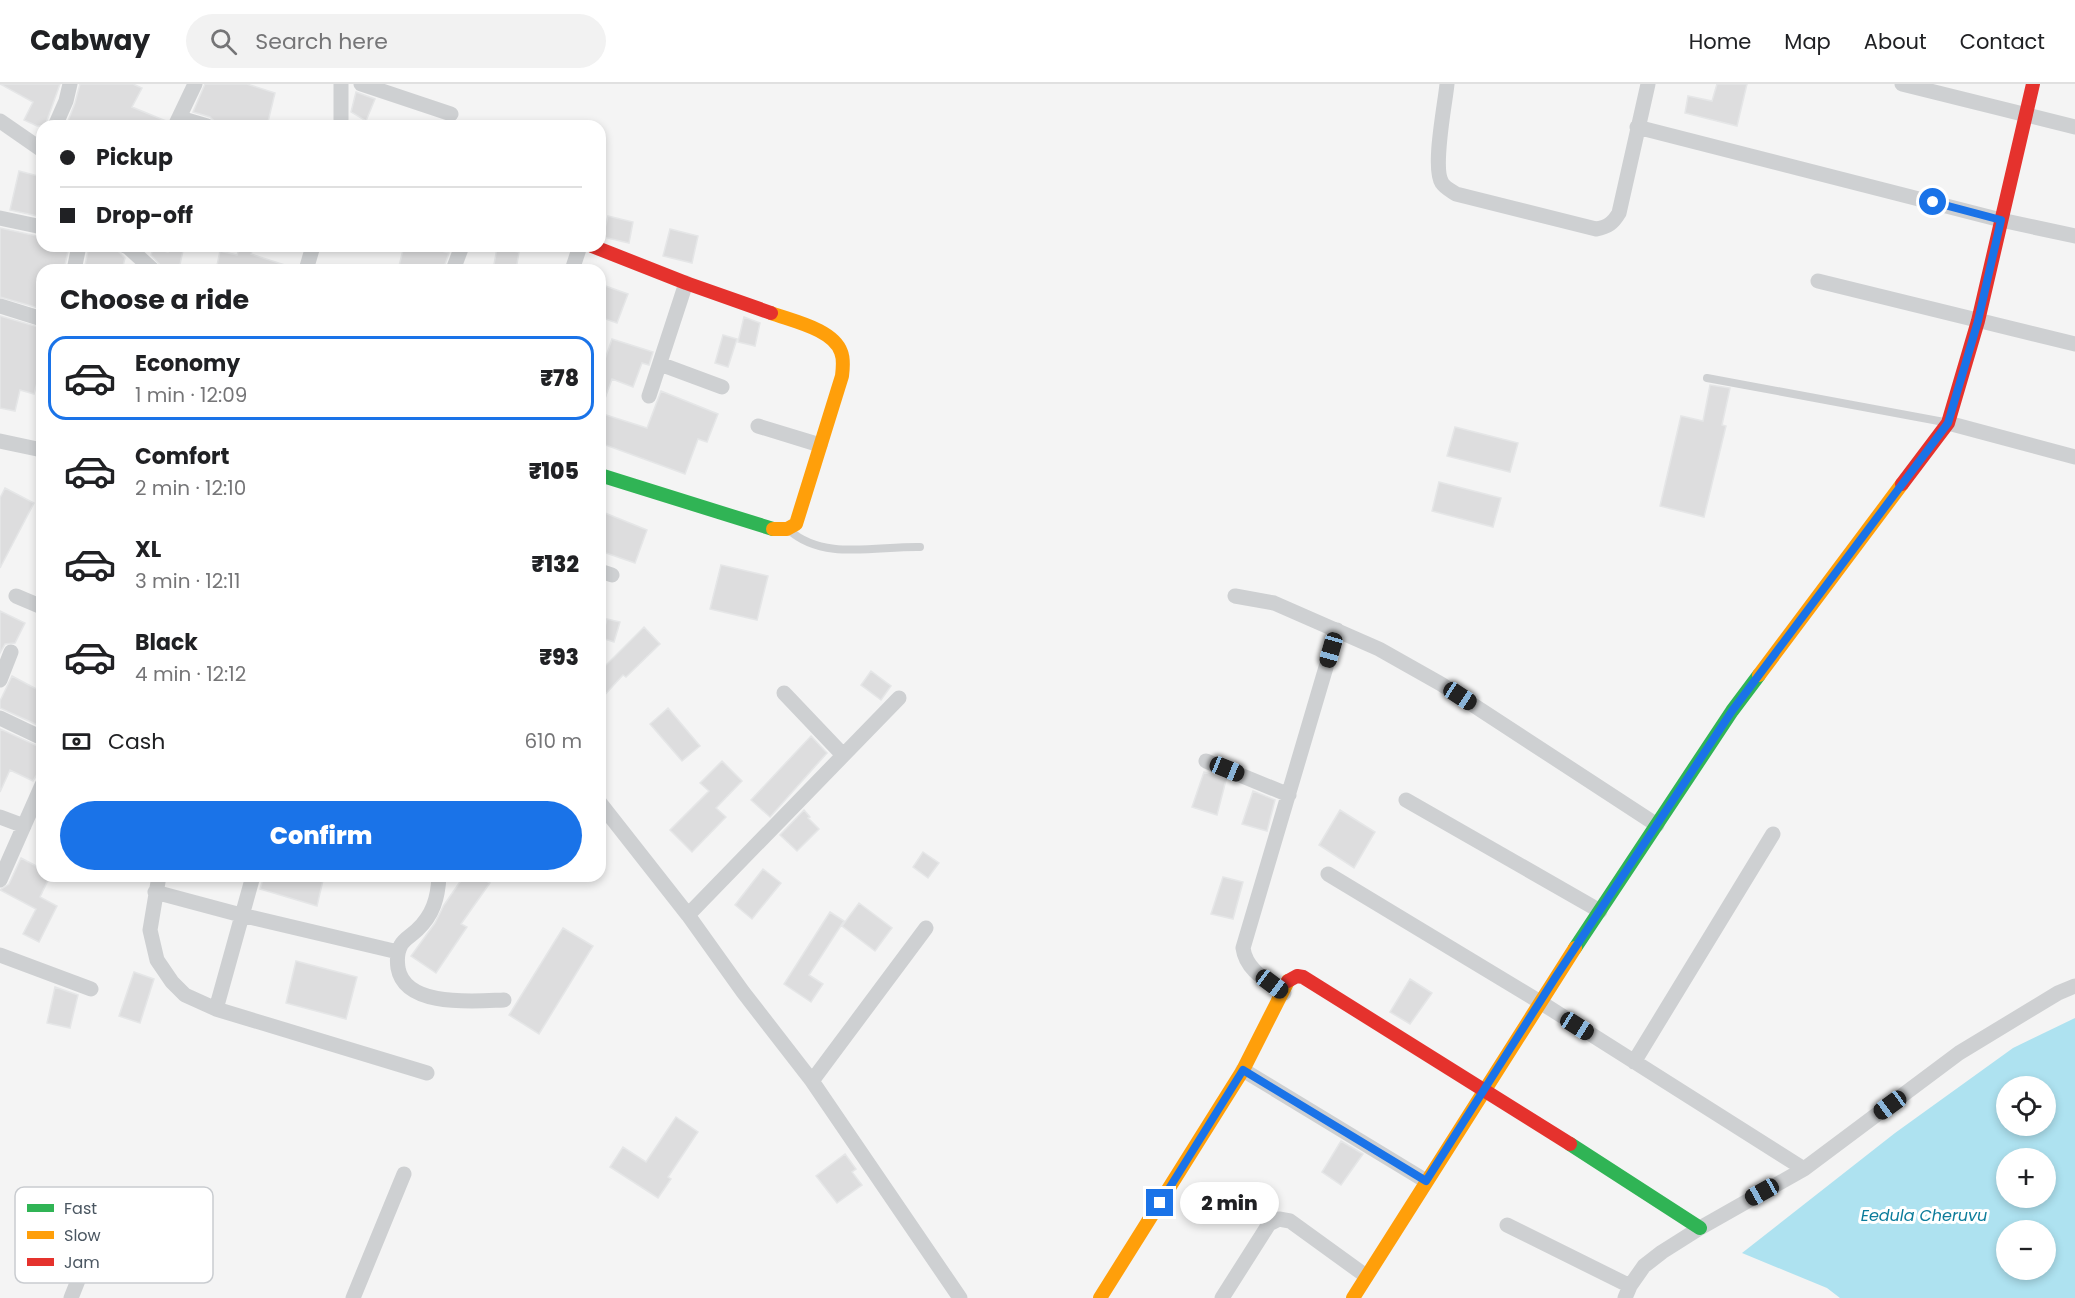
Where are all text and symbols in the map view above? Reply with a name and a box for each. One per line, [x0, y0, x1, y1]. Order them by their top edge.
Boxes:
search box [186, 14, 606, 68]
text: Cabway [30, 21, 150, 60]
icon: search [207, 25, 240, 58]
text: Search here [255, 26, 388, 57]
text: Home [1689, 27, 1751, 56]
text: Map [1784, 27, 1831, 56]
text: About [1864, 27, 1927, 56]
text: Contact [1960, 27, 2045, 56]
text: Pickup [96, 142, 173, 173]
route start [1919, 188, 1946, 215]
text: Drop-off [96, 200, 193, 231]
text: Choose a ride [60, 281, 249, 318]
text: Economy [135, 348, 240, 379]
icon: car [63, 351, 117, 405]
text: ₹78 [540, 363, 579, 394]
text: 1 min · 12:09 [135, 381, 247, 409]
text: Comfort [135, 441, 229, 472]
icon: car [63, 444, 117, 498]
text: ₹105 [529, 456, 579, 487]
text: 2 min · 12:10 [135, 474, 246, 502]
text: XL [135, 534, 161, 565]
icon: car [63, 537, 117, 591]
text: ₹132 [532, 549, 579, 580]
text: 3 min · 12:11 [135, 567, 240, 595]
text: Black [135, 627, 198, 658]
icon: car [63, 630, 117, 684]
car [1317, 630, 1345, 670]
text: ₹93 [539, 642, 579, 673]
text: 4 min · 12:12 [135, 660, 246, 688]
car [1440, 679, 1480, 713]
icon: cash [60, 725, 93, 758]
text: Cash [108, 726, 165, 757]
text: 610 m [524, 727, 582, 755]
car [1207, 754, 1247, 784]
button: Confirm [60, 801, 582, 870]
car [1252, 966, 1292, 1002]
car [1557, 1009, 1597, 1043]
map controls [1996, 1076, 2056, 1280]
button: locate [1996, 1076, 2056, 1136]
car [1870, 1087, 1910, 1123]
button: + [1996, 1148, 2056, 1208]
car [1742, 1175, 1782, 1209]
callout: 2 min [1181, 1182, 1280, 1224]
legend [15, 1187, 213, 1283]
route end [1146, 1189, 1173, 1216]
text: 2 min [1201, 1189, 1258, 1217]
text: Fast [64, 1197, 97, 1220]
water label: Eedula Cheruvu [1861, 1204, 1987, 1227]
button: − [1996, 1220, 2056, 1280]
text: Slow [64, 1224, 101, 1247]
text: Jam [64, 1251, 100, 1274]

